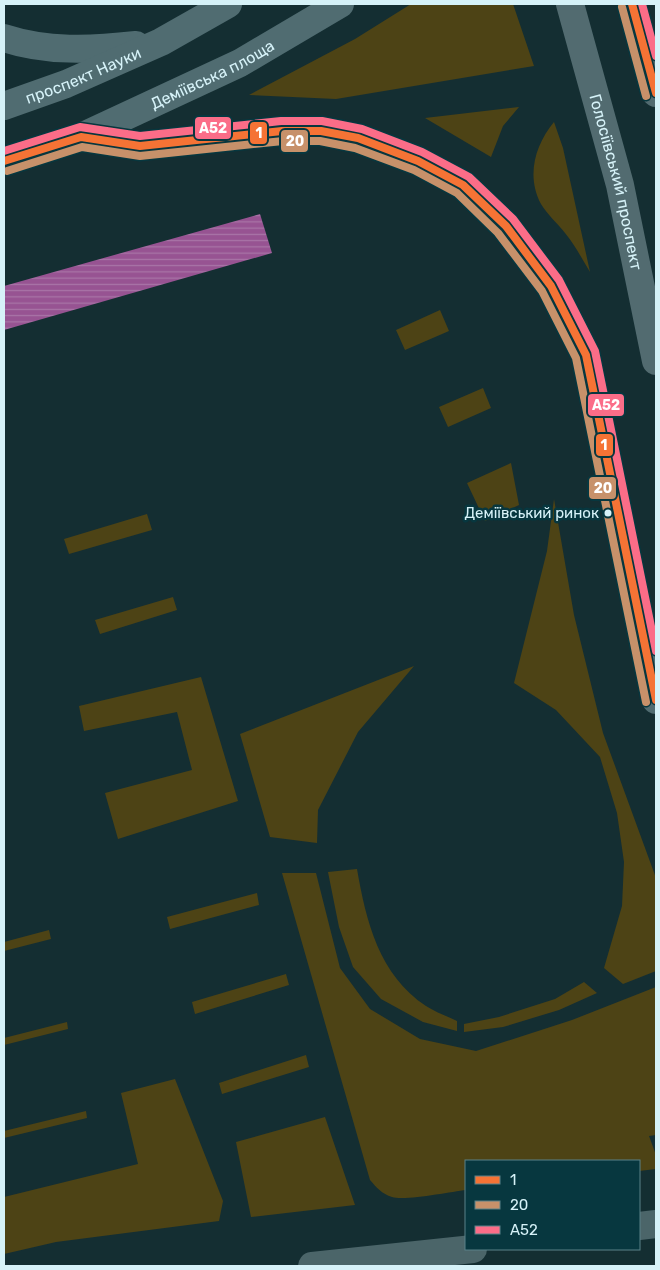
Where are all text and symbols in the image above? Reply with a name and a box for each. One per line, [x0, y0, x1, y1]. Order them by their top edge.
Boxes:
street label: Деміївська площа [147, 36, 278, 113]
street label: проспект Науки [23, 43, 144, 107]
street label: Голосіївський проспект [586, 92, 647, 272]
line badge: А52 [194, 116, 232, 140]
text: А52 [199, 120, 227, 137]
line badge: 1 [249, 121, 268, 145]
text: 1 [256, 125, 263, 142]
line badge: 20 [280, 129, 309, 153]
text: 20 [286, 133, 304, 150]
line badge: А52 [587, 393, 625, 417]
text: А52 [592, 397, 620, 414]
line badge: 1 [595, 433, 614, 457]
text: 1 [601, 437, 608, 454]
line badge: 20 [588, 476, 617, 500]
text: 20 [594, 480, 612, 497]
place label: Деміївський ринок [464, 504, 599, 522]
marker: Деміївський ринок [603, 508, 613, 518]
legend [465, 1160, 640, 1250]
text: 1 [510, 1171, 516, 1189]
text: 20 [510, 1196, 528, 1214]
text: А52 [510, 1221, 538, 1239]

